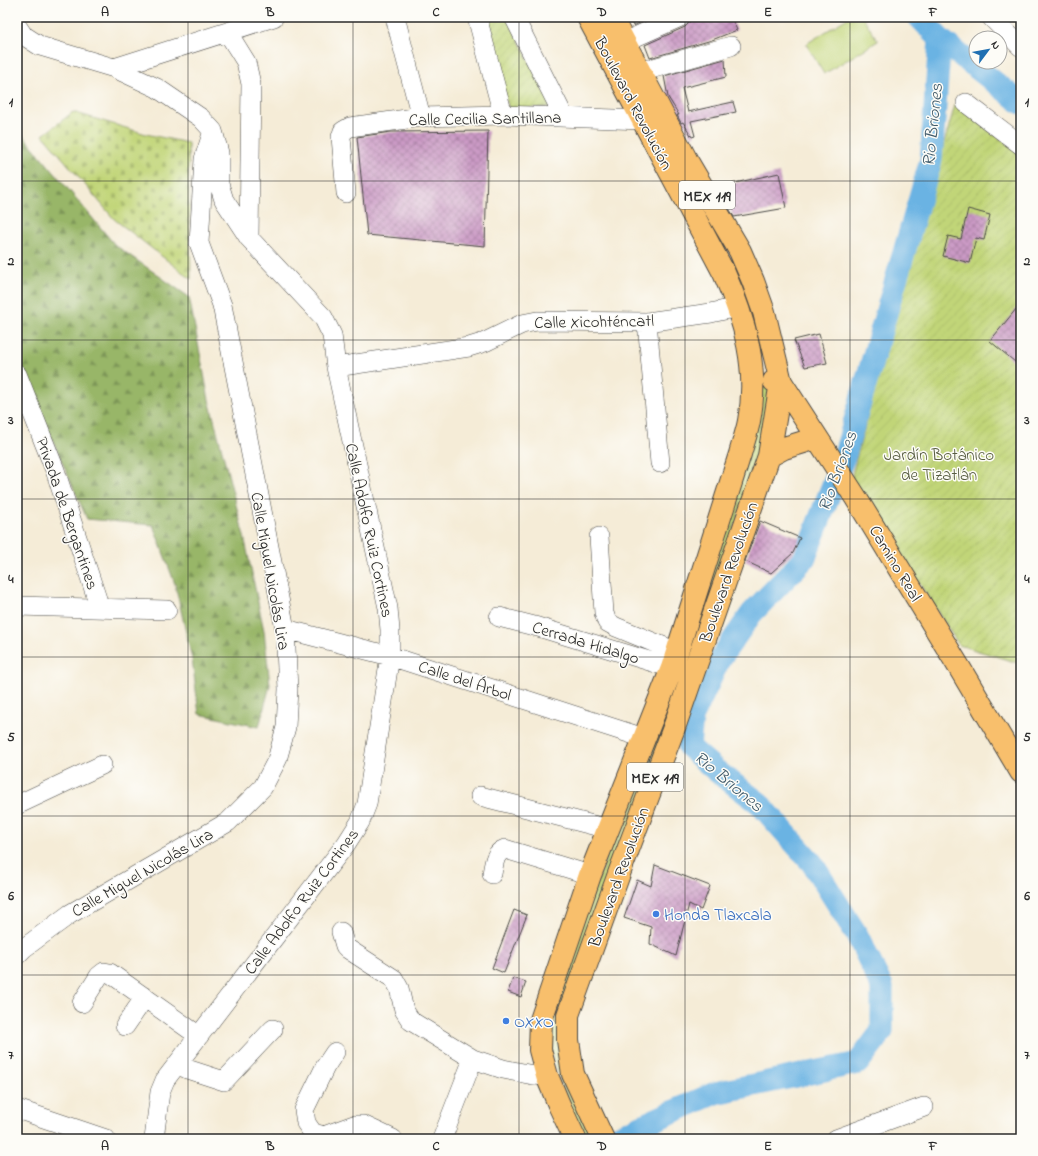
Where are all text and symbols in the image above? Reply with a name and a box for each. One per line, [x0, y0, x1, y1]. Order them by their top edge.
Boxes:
text: A [101, 3, 109, 22]
text: B [265, 3, 275, 22]
text: C [432, 3, 440, 22]
text: D [596, 3, 607, 22]
text: E [764, 3, 772, 22]
text: F [928, 3, 938, 22]
north arrow [968, 30, 1008, 70]
street label: Boulevard Revolución [587, 32, 678, 175]
text: N [987, 38, 1004, 53]
water label: Rio Briones [917, 82, 951, 168]
text: 1 [9, 93, 14, 112]
text: 1 [1025, 93, 1030, 112]
street label: Calle Cecilia Santillana [408, 106, 562, 133]
road number: MEX 119 [679, 181, 735, 209]
text: 2 [7, 252, 15, 271]
text: 2 [1023, 252, 1031, 271]
street label: Calle Xicohténcatl [534, 309, 654, 336]
text: 3 [7, 411, 14, 430]
text: 3 [1023, 411, 1030, 430]
water label: Rio Briones [812, 427, 866, 515]
street label: Privada de Bergantines [27, 434, 104, 594]
street label: Calle Adolfo Ruiz Cortines [338, 441, 399, 620]
park label: Jardín Botánico de Tizatlán [884, 443, 994, 488]
street label: Calle Miguel Nicolás Lira [241, 490, 296, 653]
street label: Boulevard Revolución [693, 499, 765, 647]
street label: Camino Real [862, 521, 927, 607]
text: 4 [7, 570, 14, 589]
text: 4 [1023, 570, 1030, 589]
street label: Cerrada Hidalgo [528, 615, 642, 674]
street label: Calle del Árbol [415, 655, 514, 708]
text: 5 [7, 728, 15, 747]
text: 5 [1023, 728, 1031, 747]
water label: Rio Briones [687, 746, 769, 820]
road number: MEX 119 [627, 763, 683, 791]
street label: Boulevard Revolución [582, 804, 656, 952]
street label: Calle Miguel Nicolás Lira [67, 822, 219, 926]
street label: Calle Adolfo Ruiz Cortines [239, 823, 366, 980]
text: 6 [7, 887, 14, 906]
text: 6 [1023, 887, 1030, 906]
place label: Honda Tlaxcala [664, 903, 772, 928]
marker: Honda Tlaxcala [651, 909, 661, 919]
place label: OXXO [514, 1010, 554, 1035]
marker: OXXO [501, 1016, 511, 1026]
text: 7 [8, 1046, 14, 1065]
text: 7 [1024, 1046, 1030, 1065]
text: A [101, 1137, 109, 1156]
text: B [265, 1137, 275, 1156]
text: C [432, 1137, 440, 1156]
text: D [596, 1137, 607, 1156]
text: E [764, 1137, 772, 1156]
text: F [928, 1137, 938, 1156]

